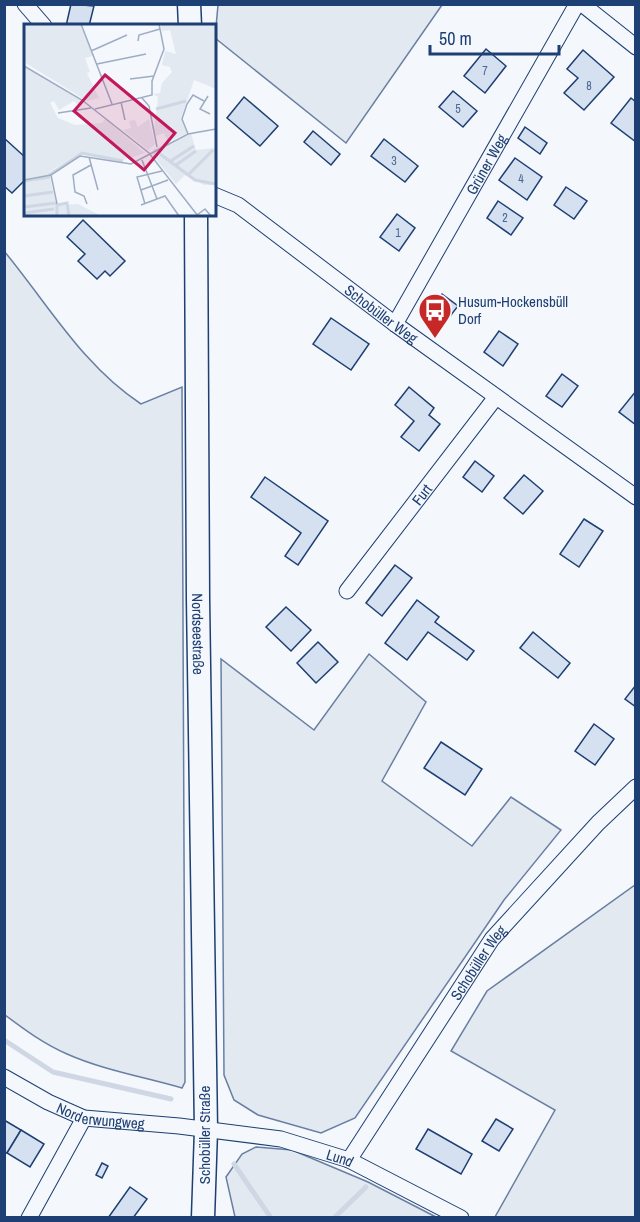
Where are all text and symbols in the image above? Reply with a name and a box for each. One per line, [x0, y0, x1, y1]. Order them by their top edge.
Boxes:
scale bar [430, 18, 559, 56]
inset map [24, 24, 216, 216]
text: 50 m [439, 26, 472, 51]
house number: 7 [482, 63, 488, 79]
house number: 8 [586, 78, 592, 94]
house number: 5 [455, 101, 461, 117]
street label: Grüner Weg [460, 130, 512, 198]
house number: 3 [391, 153, 397, 169]
house number: 4 [518, 171, 524, 187]
house number: 2 [502, 210, 508, 226]
house number: 1 [395, 225, 401, 241]
street label: Schobüller Weg [341, 279, 423, 348]
place label: Husum-Hockensbüll Dorf [458, 291, 568, 329]
bus stop icon: Husum-Hockensbüll Dorf [417, 292, 453, 339]
street label: Furt [406, 479, 437, 509]
street label: Nordseestraße [187, 593, 210, 675]
street label: Schobüller Weg [445, 920, 511, 1004]
street label: Schobüller Straße [194, 1086, 215, 1184]
street label: Norderwungweg [53, 1097, 146, 1134]
street label: Lund [324, 1143, 358, 1171]

